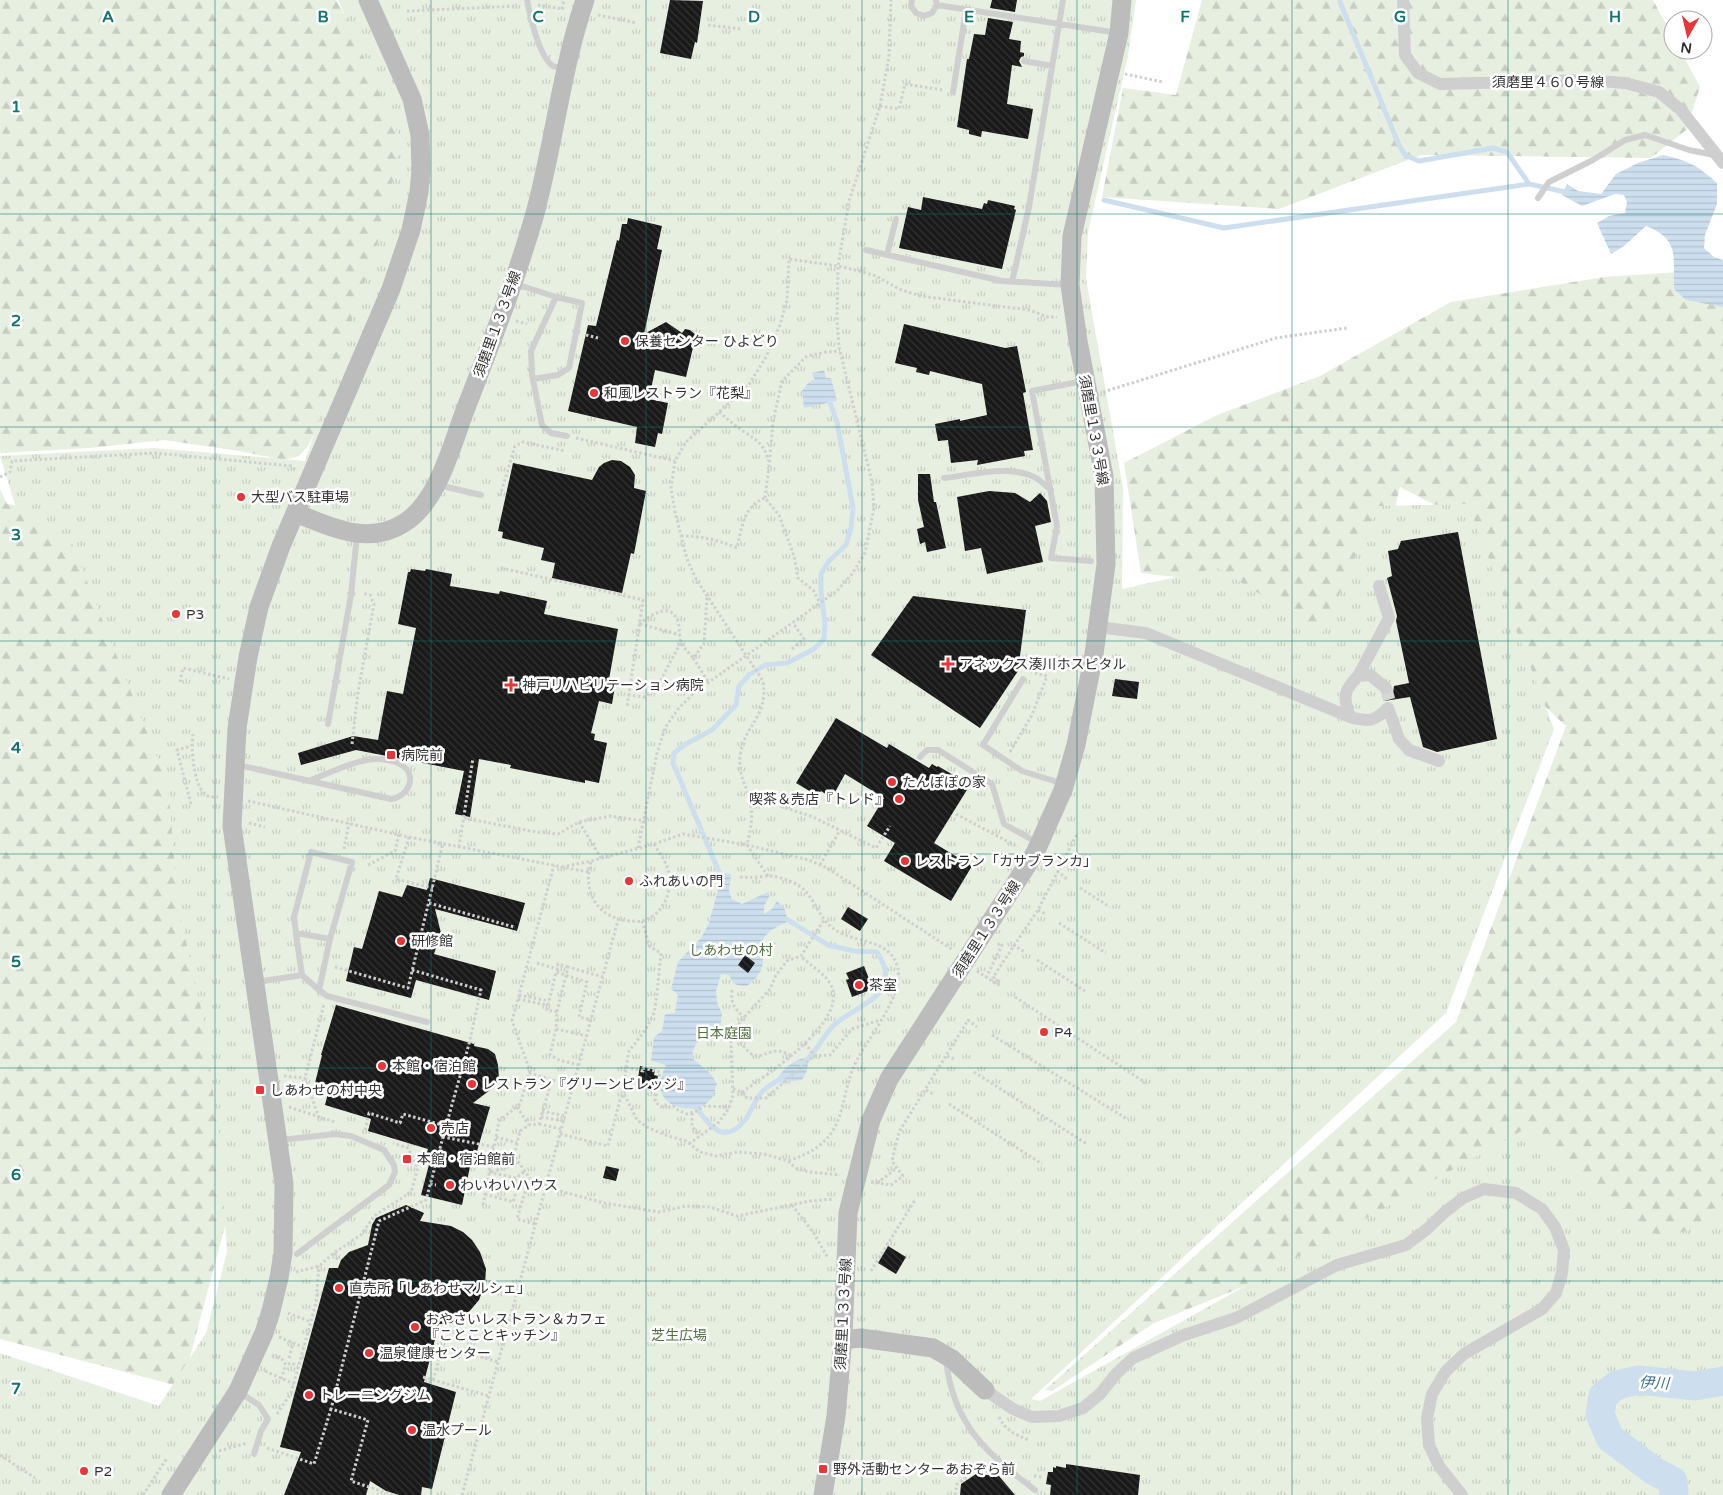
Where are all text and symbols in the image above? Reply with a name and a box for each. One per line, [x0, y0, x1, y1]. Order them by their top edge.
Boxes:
text: A [102, 7, 114, 27]
text: B [317, 7, 329, 27]
text: C [532, 7, 544, 27]
text: D [748, 7, 760, 27]
text: E [964, 7, 974, 27]
text: F [1180, 7, 1190, 27]
text: G [1394, 7, 1406, 27]
text: H [1609, 7, 1621, 27]
north arrow [1663, 10, 1713, 60]
text: N [1680, 38, 1693, 57]
street label: 須磨里４６０号線 [1492, 74, 1604, 91]
text: 1 [11, 97, 21, 117]
street label: 須磨里１３３号線 [470, 269, 525, 380]
text: 2 [11, 311, 21, 331]
place label: 保養センター ひよどり [635, 333, 779, 350]
marker: 保養センター ひよどり [619, 335, 631, 347]
street label: 須磨里１３３号線 [1075, 373, 1112, 487]
place label: 和風レストラン『花梨』 [604, 385, 758, 402]
marker: 和風レストラン『花梨』 [588, 387, 600, 399]
place label: 大型バス駐車場 [251, 489, 349, 506]
marker: 大型バス駐車場 [235, 491, 247, 503]
text: 3 [11, 525, 21, 545]
place label: P3 [186, 606, 204, 623]
marker: P3 [170, 608, 182, 620]
place label: アネックス湊川ホスピタル [959, 656, 1127, 673]
marker: アネックス湊川ホスピタル [941, 657, 955, 671]
place label: 神戸リハビリテーション病院 [522, 677, 704, 694]
marker: 神戸リハビリテーション病院 [504, 678, 518, 692]
text: 4 [11, 738, 21, 758]
place label: 病院前 [401, 747, 443, 764]
marker: 病院前 [385, 749, 397, 761]
place label: たんぽぽの家 [902, 774, 986, 791]
marker: たんぽぽの家 [886, 776, 898, 788]
place label: 喫茶＆売店『トレド』 [749, 791, 889, 808]
marker: 喫茶＆売店『トレド』 [893, 793, 905, 805]
place label: レストラン「カサブランカ」 [915, 853, 1097, 870]
marker: レストラン「カサブランカ」 [899, 855, 911, 867]
place label: ふれあいの門 [639, 873, 723, 890]
marker: ふれあいの門 [623, 875, 635, 887]
street label: 須磨里１３３号線 [949, 878, 1024, 981]
place label: 研修館 [411, 933, 453, 950]
marker: 研修館 [395, 935, 407, 947]
park label: しあわせの村 [689, 942, 773, 959]
text: 5 [11, 952, 21, 972]
place label: 茶室 [869, 977, 897, 994]
marker: 茶室 [853, 979, 865, 991]
place label: P4 [1054, 1024, 1072, 1041]
park label: 日本庭園 [696, 1025, 752, 1042]
marker: P4 [1038, 1026, 1050, 1038]
place label: 本館・宿泊館 [392, 1058, 476, 1075]
marker: 本館・宿泊館 [376, 1060, 388, 1072]
place label: レストラン『グリーンビレッジ』 [482, 1076, 691, 1093]
marker: レストラン『グリーンビレッジ』 [466, 1078, 478, 1090]
place label: しあわせの村中央 [270, 1082, 382, 1099]
marker: しあわせの村中央 [254, 1084, 266, 1096]
place label: 売店 [441, 1120, 469, 1137]
marker: 売店 [425, 1122, 437, 1134]
place label: 本館・宿泊館前 [417, 1151, 515, 1168]
marker: 本館・宿泊館前 [401, 1153, 413, 1165]
text: 6 [11, 1165, 21, 1185]
place label: わいわいハウス [460, 1177, 558, 1194]
marker: わいわいハウス [444, 1179, 456, 1191]
street label: 須磨里１３３号線 [832, 1258, 855, 1370]
place label: 直売所「しあわせマルシェ」 [349, 1280, 531, 1297]
marker: 直売所「しあわせマルシェ」 [333, 1282, 345, 1294]
place label: おやさいレストラン＆カフェ 『ことことキッチン』 [425, 1311, 607, 1344]
marker: おやさいレストラン＆カフェ 『ことことキッチン』 [409, 1321, 421, 1333]
park label: 芝生広場 [651, 1327, 707, 1344]
place label: 温泉健康センター [379, 1345, 491, 1362]
marker: 温泉健康センター [363, 1347, 375, 1359]
water label: 伊川 [1639, 1373, 1671, 1393]
text: 7 [11, 1379, 21, 1399]
place label: トレーニングジム [319, 1387, 431, 1404]
marker: トレーニングジム [303, 1389, 315, 1401]
place label: 温水プール [422, 1422, 492, 1439]
marker: 温水プール [406, 1424, 418, 1436]
place label: 野外活動センターあおぞら前 [833, 1461, 1015, 1478]
place label: P2 [94, 1463, 112, 1480]
marker: 野外活動センターあおぞら前 [817, 1463, 829, 1475]
marker: P2 [78, 1465, 90, 1477]

